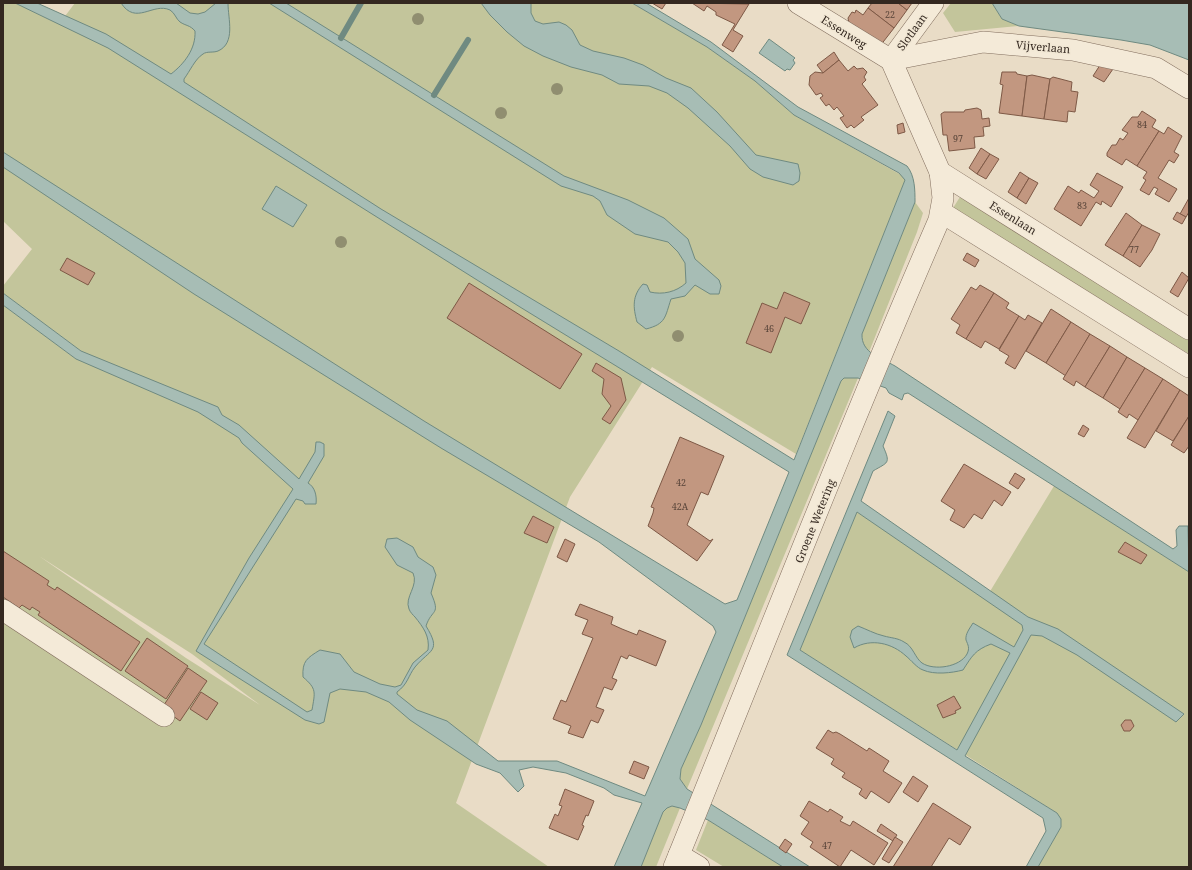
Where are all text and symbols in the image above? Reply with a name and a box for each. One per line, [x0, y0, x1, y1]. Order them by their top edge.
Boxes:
house number: 22 [885, 8, 895, 21]
street label: Slotlaan [893, 10, 930, 53]
street label: Essenweg [819, 12, 870, 52]
street label: Vijverlaan [1015, 37, 1071, 56]
house number: 84 [1137, 118, 1147, 131]
house number: 97 [953, 132, 963, 145]
street label: Essenlaan [987, 197, 1040, 238]
house number: 83 [1077, 199, 1087, 212]
house number: 77 [1129, 243, 1139, 256]
house number: 46 [764, 322, 774, 335]
house number: 42 [676, 476, 686, 489]
street label: Groene Wetering [791, 477, 838, 565]
house number: 42A [672, 500, 689, 513]
house number: 47 [822, 839, 832, 852]

